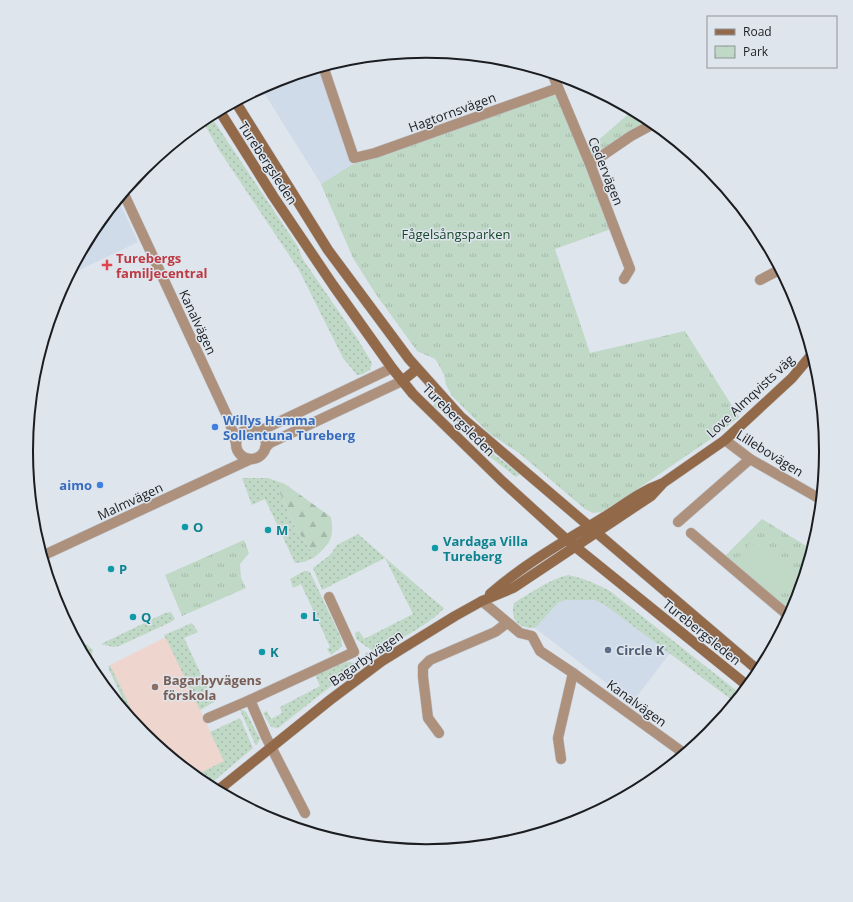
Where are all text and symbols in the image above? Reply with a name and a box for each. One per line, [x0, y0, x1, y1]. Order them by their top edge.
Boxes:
legend [707, 16, 837, 68]
text: Road [743, 23, 772, 40]
text: Park [743, 43, 769, 60]
street label: Hagtornsvägen [406, 88, 498, 136]
street label: Turebergsleden [234, 118, 302, 208]
street label: Cedervägen [584, 134, 628, 208]
park label: Fågelsångsparken [402, 225, 510, 243]
place label: Turebergs familjecentral [116, 249, 208, 282]
marker: Turebergs familjecentral [101, 259, 113, 271]
street label: Kanalvägen [175, 287, 221, 357]
street label: Love Almqvists väg [702, 350, 798, 442]
street label: Turebergsleden [419, 380, 499, 460]
place label: Willys Hemma Sollentuna Tureberg [223, 411, 356, 444]
marker: Willys Hemma Sollentuna Tureberg [210, 422, 220, 432]
street label: Lillebovägen [733, 425, 807, 481]
place label: aimo [59, 476, 92, 494]
street label: Malmvägen [94, 478, 166, 524]
marker: aimo [95, 480, 105, 490]
place label: O [193, 518, 203, 536]
place label: M [276, 521, 288, 539]
marker: O [180, 522, 190, 532]
marker: M [263, 525, 273, 535]
place label: Vardaga Villa Tureberg [443, 532, 528, 565]
marker: Vardaga Villa Tureberg [430, 543, 440, 553]
place label: P [119, 560, 127, 578]
marker: P [106, 564, 116, 574]
street label: Turebergsleden [659, 595, 745, 669]
place label: L [312, 607, 319, 625]
place label: Q [141, 608, 151, 626]
marker: L [299, 611, 309, 621]
marker: Q [128, 612, 138, 622]
street label: Bagarbyvägen [326, 626, 406, 690]
place label: Circle K [616, 641, 665, 659]
place label: K [270, 643, 279, 661]
marker: Circle K [603, 645, 613, 655]
marker: K [257, 647, 267, 657]
place label: Bagarbyvägens förskola [163, 671, 262, 704]
street label: Kanalvägen [604, 675, 670, 731]
marker: Bagarbyvägens förskola [150, 682, 160, 692]

